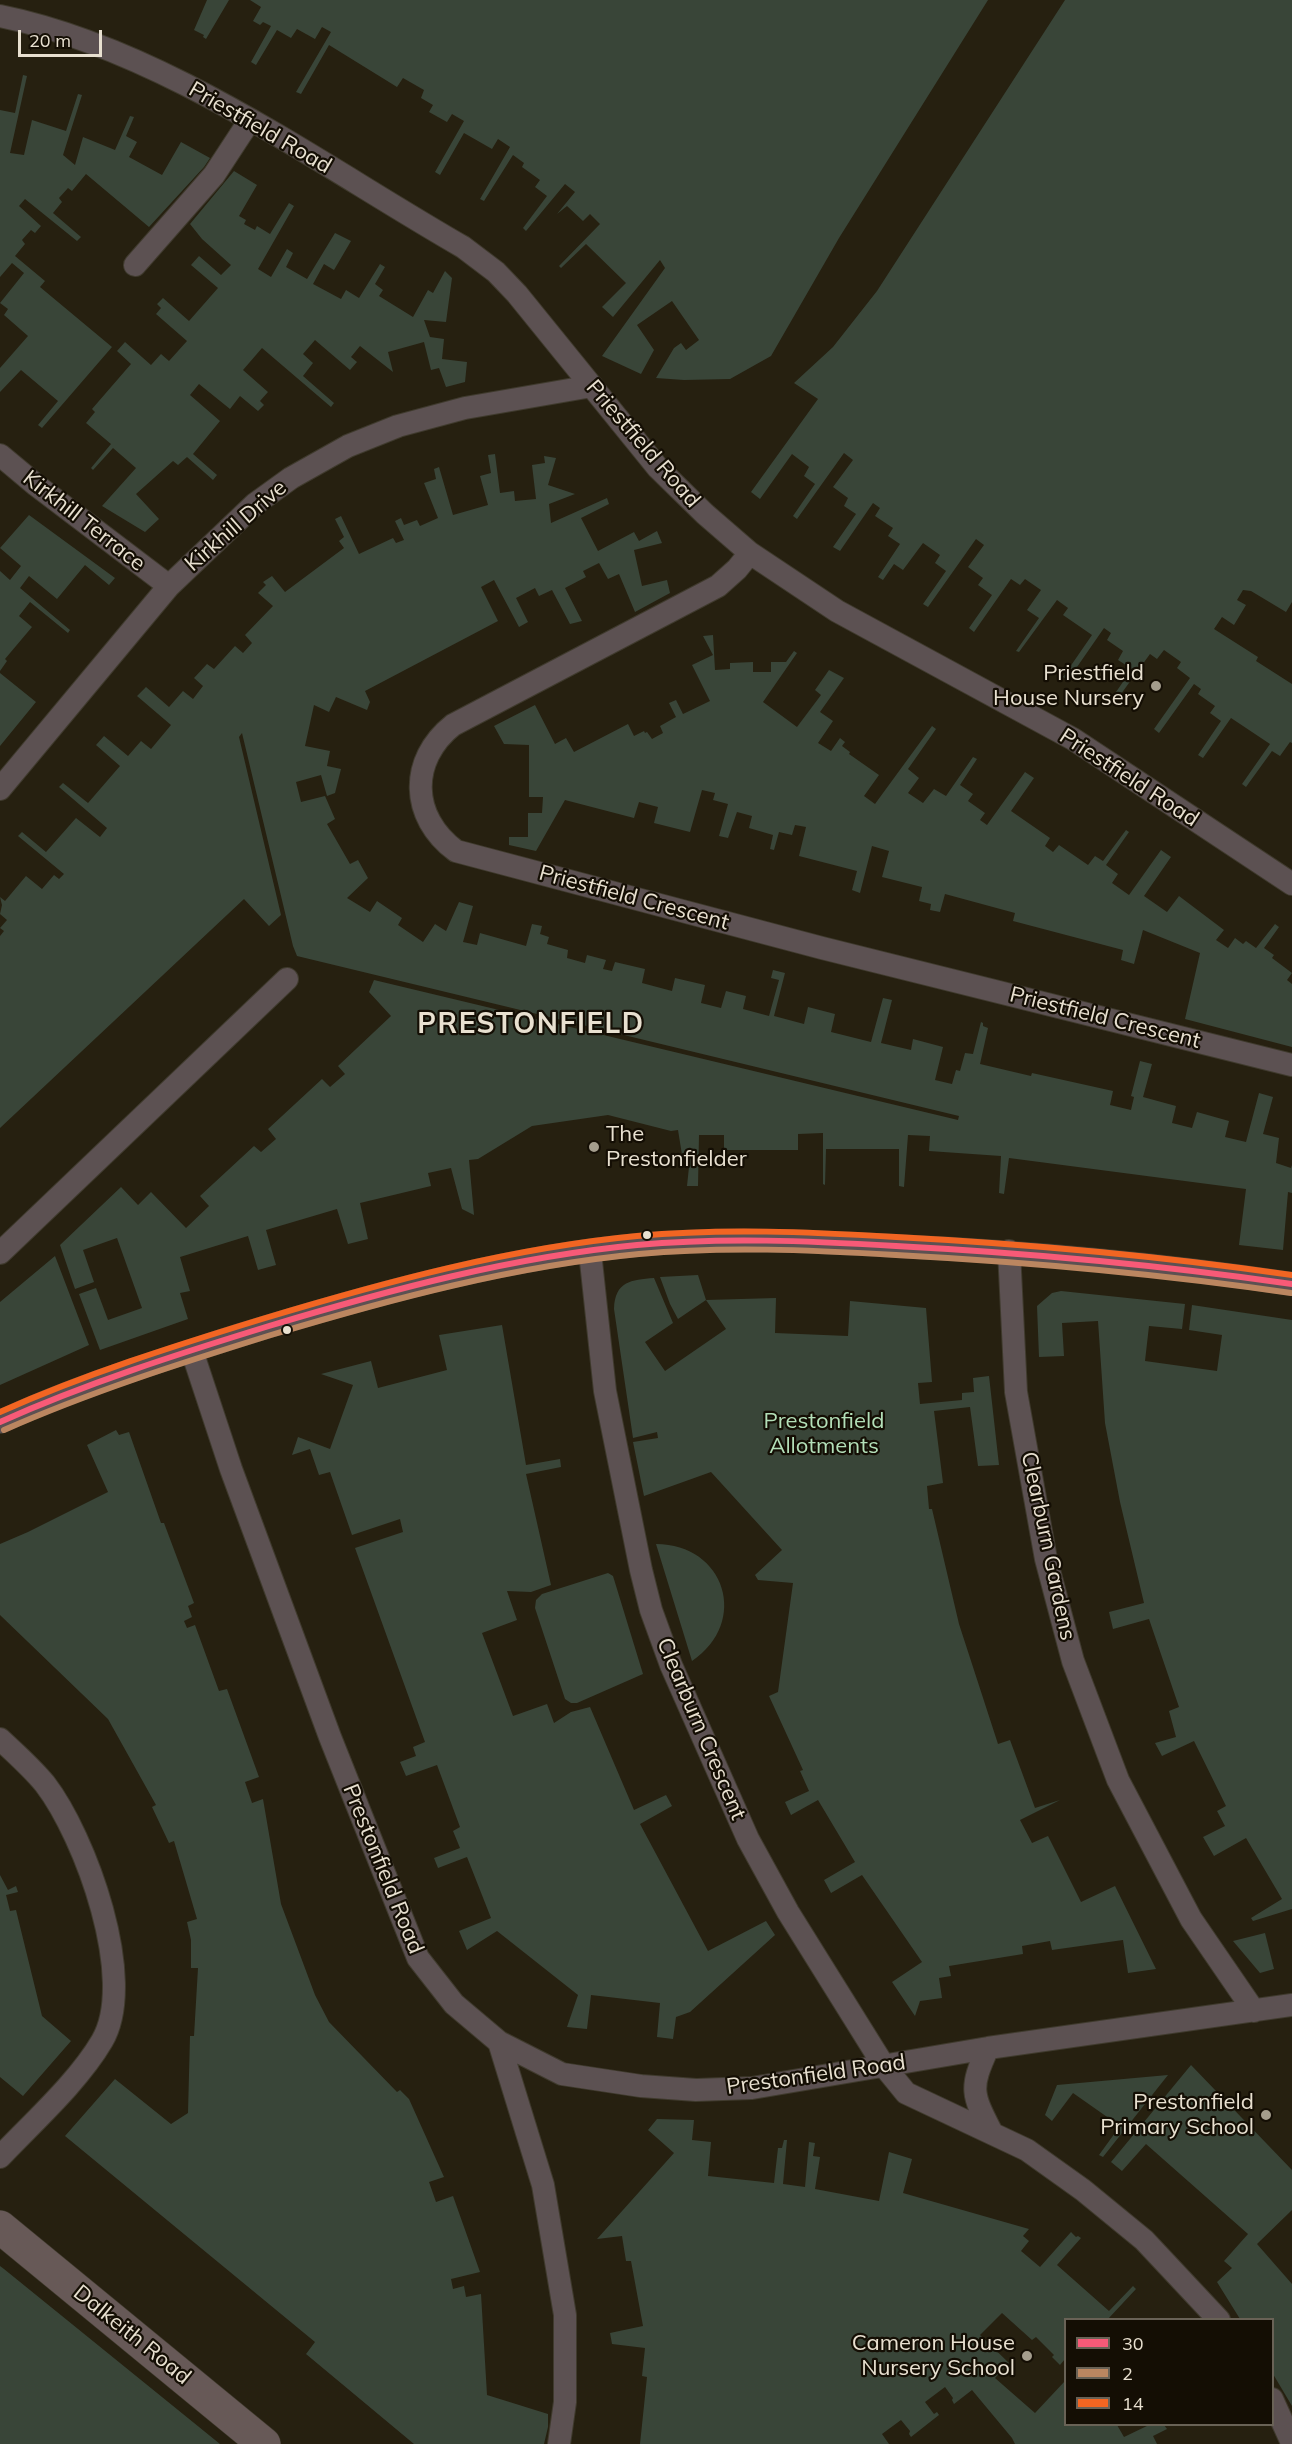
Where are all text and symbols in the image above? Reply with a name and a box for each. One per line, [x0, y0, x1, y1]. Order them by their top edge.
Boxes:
scale bar [21, 18, 105, 56]
text: 20 m [29, 29, 71, 52]
street label: Priestfield Road [184, 76, 336, 180]
street label: Priestfield Road [580, 375, 706, 513]
street label: Kirkhill Terrace [18, 465, 150, 577]
street label: Kirkhill Drive [180, 475, 292, 577]
place label: Priestfield House Nursery [993, 660, 1144, 712]
marker: Priestfield House Nursery [1149, 679, 1163, 693]
street label: Priestfield Road [1054, 723, 1204, 833]
street label: Priestfield Crescent [536, 860, 732, 936]
street label: Priestfield Crescent [1007, 982, 1203, 1054]
district label: PRESTONFIELD [417, 1008, 645, 1042]
place label: The Prestonfielder [606, 1121, 747, 1172]
marker: The Prestonfielder [587, 1140, 601, 1154]
unlabelled marker [641, 1229, 653, 1241]
unlabelled marker [281, 1324, 293, 1336]
park label: Prestonfield Allotments [764, 1408, 884, 1460]
street label: Clearburn Gardens [1015, 1449, 1081, 1643]
street label: Clearburn Crescent [651, 1634, 751, 1824]
street label: Prestonfield Road [337, 1780, 429, 1958]
street label: Prestonfield Road [725, 2049, 907, 2101]
place label: Prestonfield Primary School [1100, 2089, 1254, 2140]
marker: Prestonfield Primary School [1259, 2108, 1273, 2122]
street label: Dalkeith Road [68, 2280, 196, 2390]
legend [1064, 2318, 1274, 2426]
place label: Cameron House Nursery School [852, 2330, 1015, 2382]
text: 30 [1122, 2332, 1144, 2355]
marker: Cameron House Nursery School [1020, 2349, 1034, 2363]
text: 2 [1122, 2362, 1133, 2385]
text: 14 [1122, 2392, 1144, 2415]

